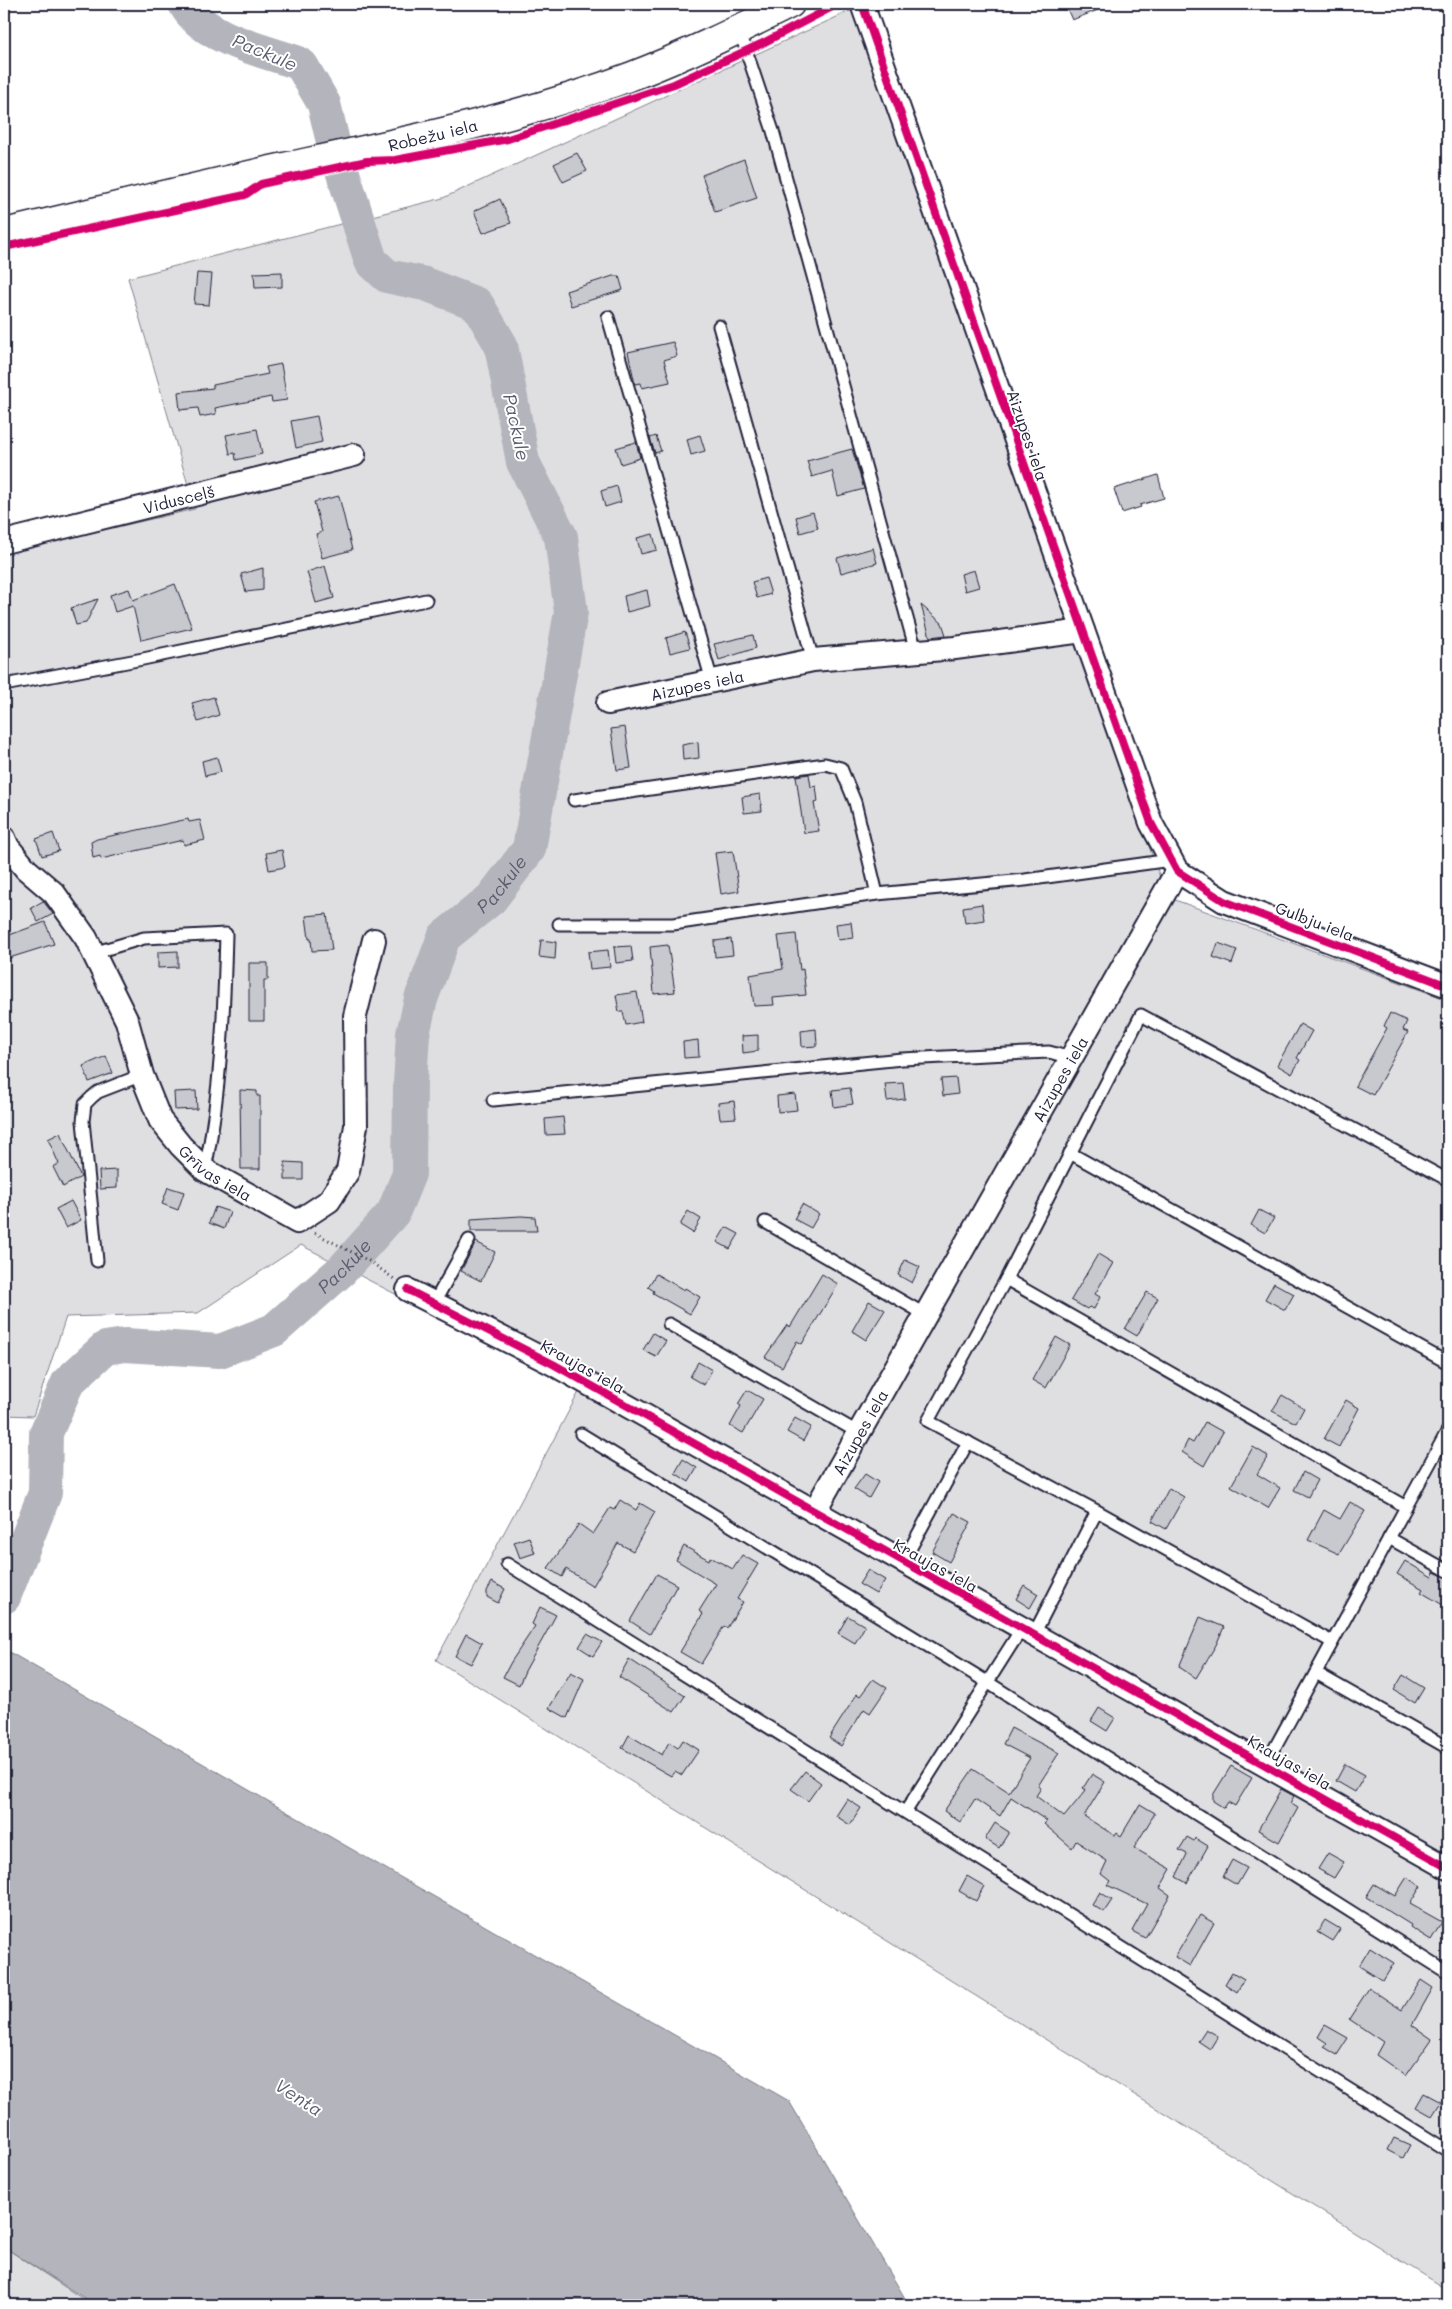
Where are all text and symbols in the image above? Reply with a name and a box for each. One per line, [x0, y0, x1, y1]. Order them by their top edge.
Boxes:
water label: Packule [229, 28, 301, 76]
street label: Robežu iela [386, 113, 480, 155]
street label: Aizupes iela [1003, 387, 1053, 483]
water label: Packule [498, 391, 536, 463]
street label: Vidusceļš [141, 480, 217, 518]
street label: Aizupes iela [648, 664, 746, 704]
water label: Packule [471, 850, 532, 918]
street label: Gulbju iela [1273, 896, 1357, 946]
street label: Aizupes iela [1027, 1032, 1092, 1125]
street label: Grīvas iela [175, 1140, 256, 1205]
water label: Packule [312, 1233, 377, 1299]
street label: Kraujas iela [537, 1334, 629, 1398]
street label: Aizupes iela [827, 1385, 892, 1479]
street label: Kraujas iela [890, 1533, 982, 1597]
street label: Kraujas iela [1244, 1730, 1336, 1794]
water label: Venta [271, 2073, 327, 2121]

